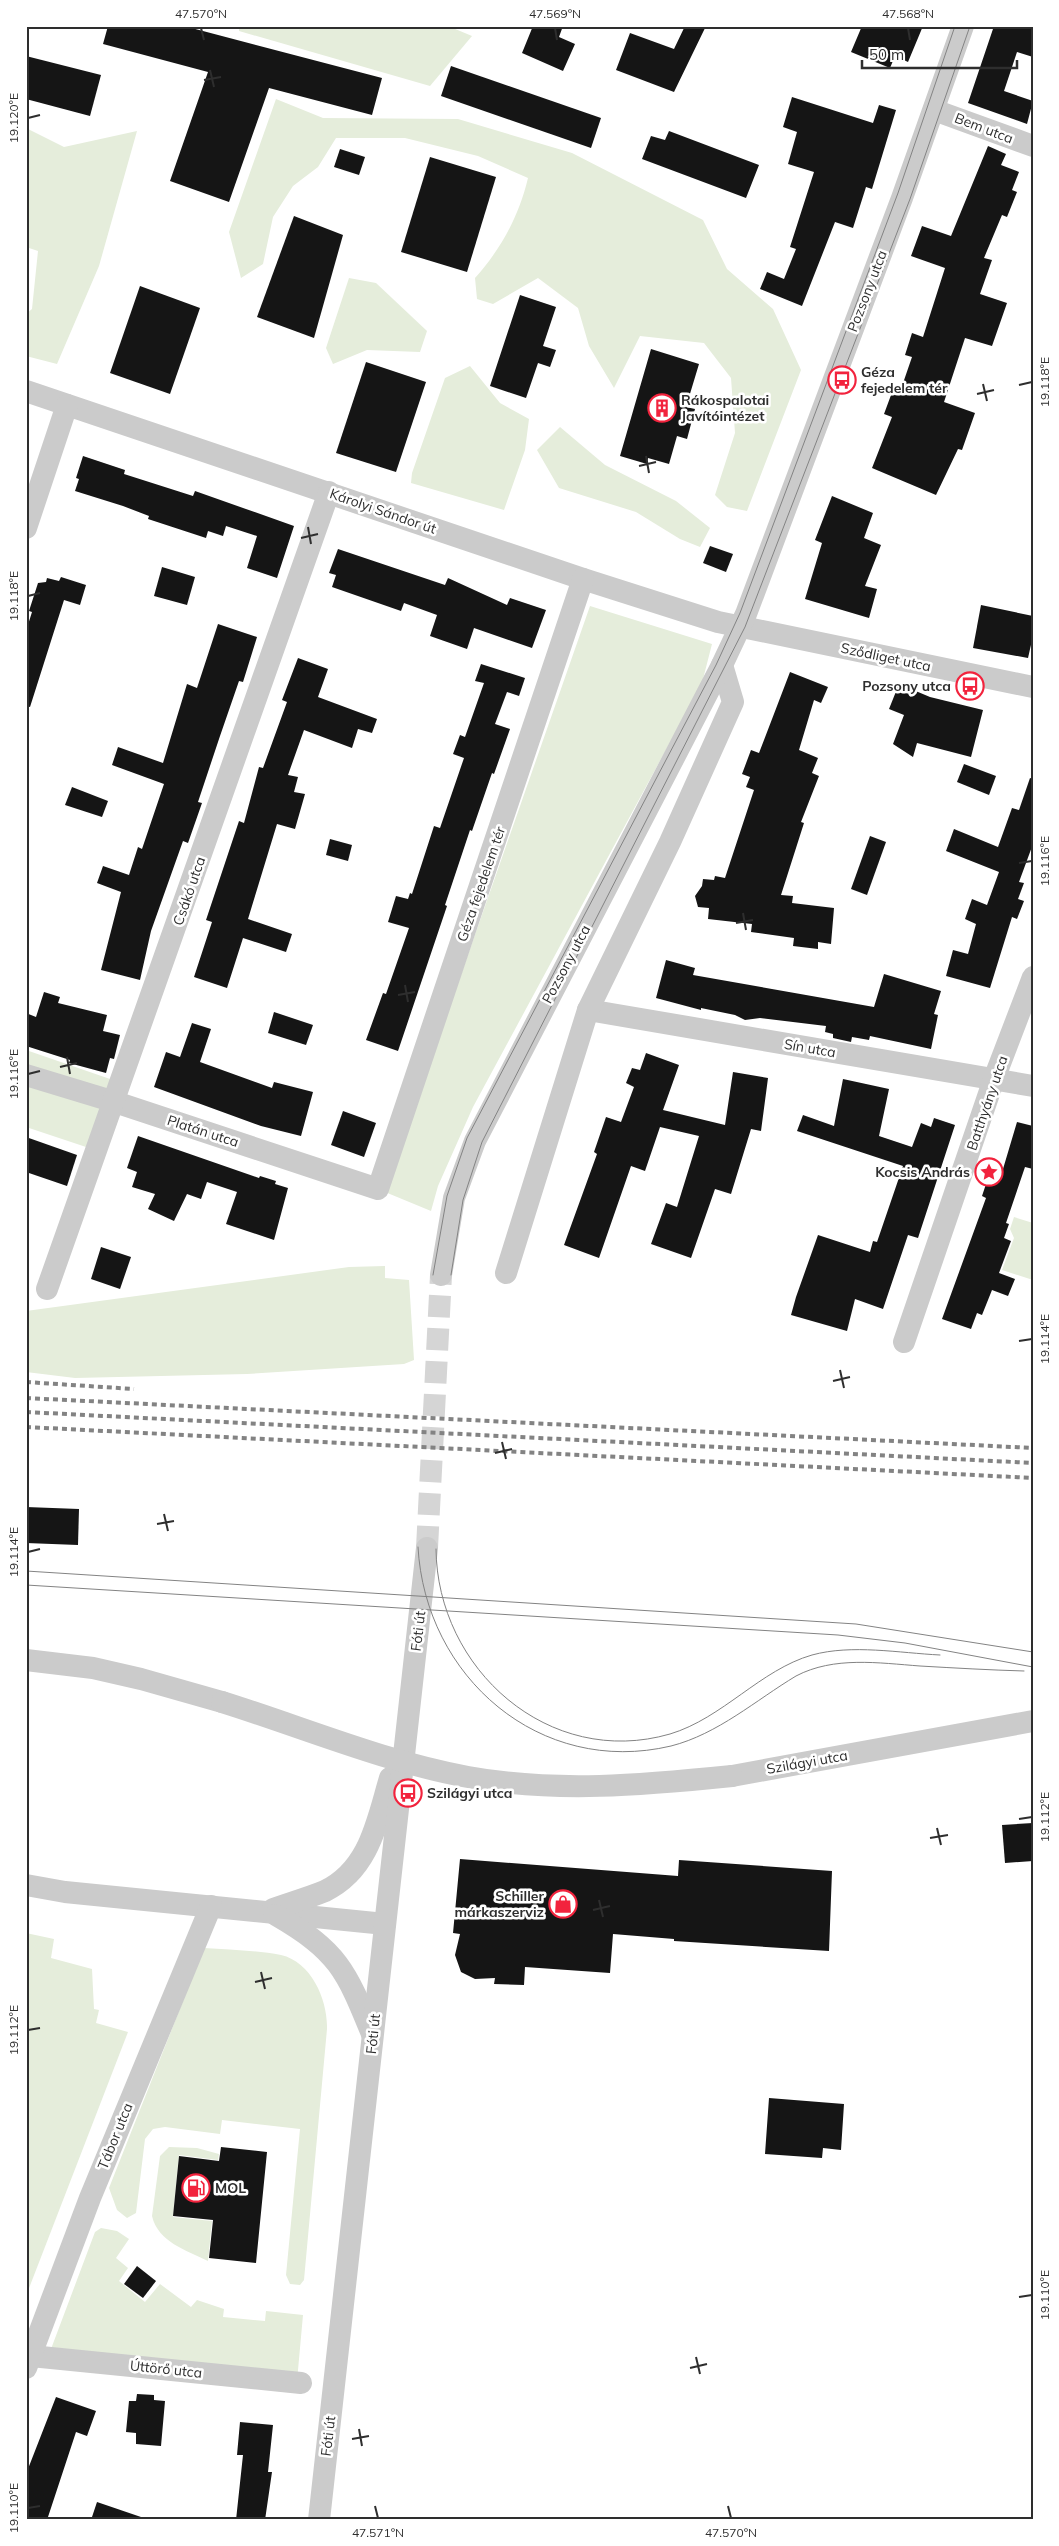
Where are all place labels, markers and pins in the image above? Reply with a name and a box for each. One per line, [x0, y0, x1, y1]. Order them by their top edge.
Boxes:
place label: Géza fejedelem tér [861, 363, 948, 397]
bus stop icon: Géza fejedelem tér [827, 365, 857, 395]
place label: Rákospalotai Javítóintézet [681, 391, 769, 425]
building icon: Rákospalotai Javítóintézet [647, 393, 677, 423]
bus stop icon: Pozsony utca [955, 671, 985, 701]
place label: Pozsony utca [862, 677, 951, 695]
place icon: Kocsis András [974, 1157, 1004, 1187]
place label: Kocsis András [875, 1163, 970, 1181]
bus stop icon: Szilágyi utca [393, 1778, 423, 1808]
place label: Szilágyi utca [427, 1784, 512, 1802]
place label: Schiller márkaszerviz [454, 1887, 544, 1921]
shop icon: Schiller márkaszerviz [548, 1889, 578, 1919]
fuel station icon: MOL [181, 2173, 211, 2203]
place label: MOL [215, 2179, 246, 2197]

